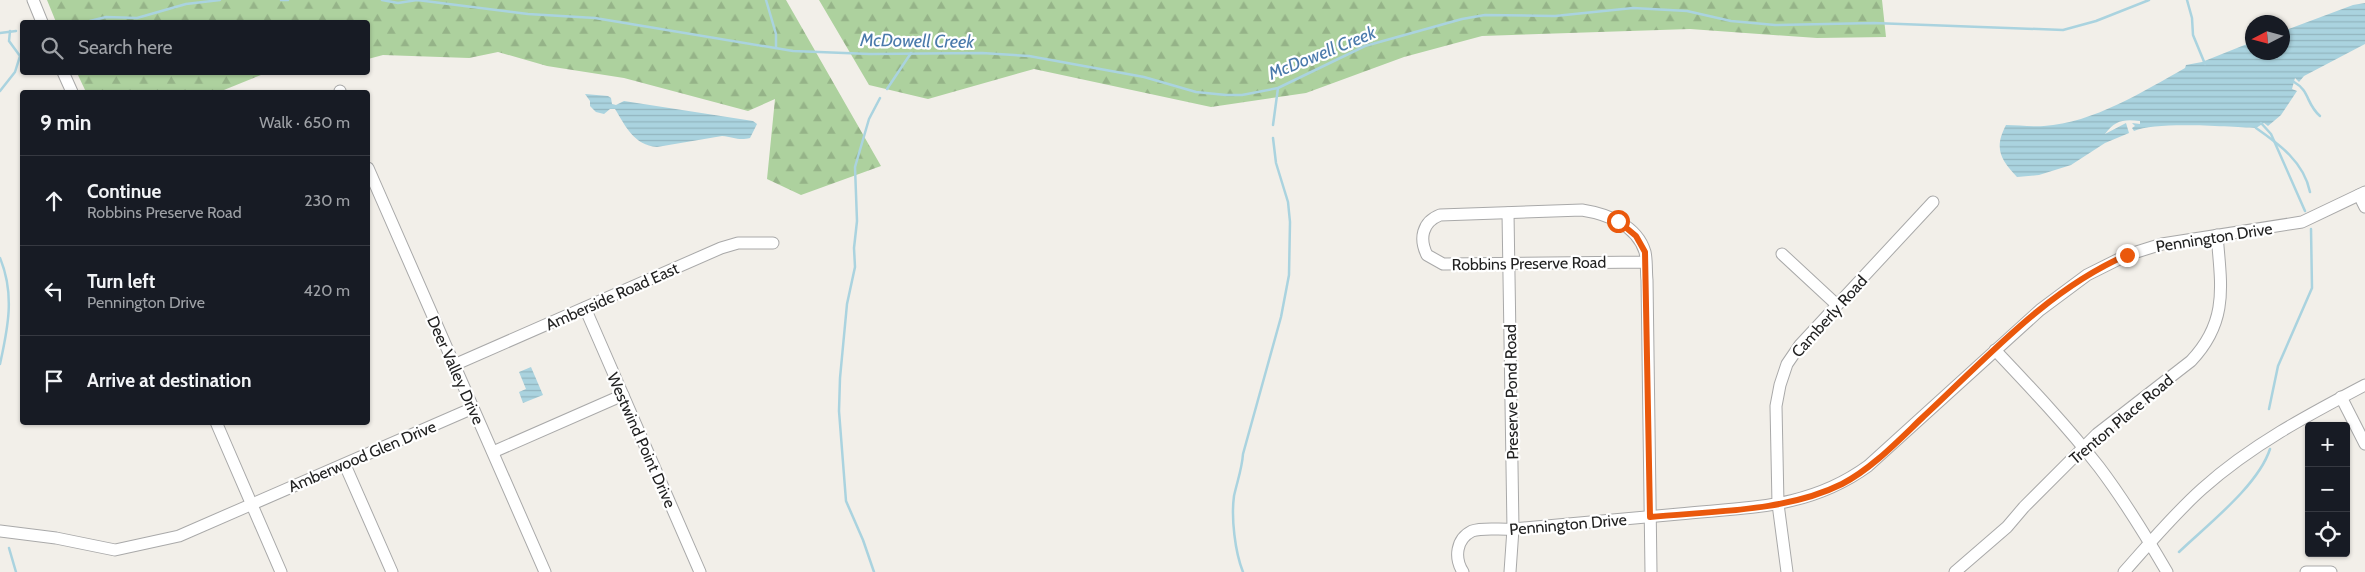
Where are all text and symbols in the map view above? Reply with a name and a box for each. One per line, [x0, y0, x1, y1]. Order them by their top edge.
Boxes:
north arrow [2245, 15, 2290, 60]
search box [20, 20, 370, 75]
water label: McDowell Creek [1264, 21, 1380, 85]
water label: McDowell Creek [859, 29, 975, 53]
icon: search [38, 34, 66, 62]
text: Search here [78, 36, 172, 59]
text: 9 min [40, 110, 91, 135]
text: Walk · 650 m [259, 113, 350, 132]
text: Continue [87, 180, 161, 203]
icon: ahead [40, 187, 68, 215]
text: 230 m [304, 191, 350, 210]
text: Robbins Preserve Road [87, 203, 242, 222]
route start [1607, 210, 1630, 233]
street label: Pennington Drive [2154, 219, 2274, 256]
route end [2116, 244, 2139, 267]
street label: Robbins Preserve Road [1452, 253, 1606, 274]
street label: Amberside Road East [543, 258, 682, 334]
text: Turn left [87, 270, 155, 293]
street label: Camberly Road [1788, 271, 1871, 361]
icon: left [40, 277, 68, 305]
text: 420 m [304, 281, 350, 300]
text: Pennington Drive [87, 293, 205, 312]
street label: Deer Valley Drive [423, 313, 488, 427]
street label: Preserve Pond Road [1501, 324, 1522, 460]
icon: arrive [40, 367, 68, 395]
text: Arrive at destination [87, 369, 251, 392]
street label: Westwind Point Drive [603, 370, 680, 511]
street label: Trenton Place Road [2065, 370, 2177, 468]
street label: Amberwood Glen Drive [285, 417, 439, 496]
map controls [2305, 422, 2350, 557]
button: + [2305, 422, 2350, 467]
button: − [2305, 467, 2350, 512]
street label: Pennington Drive [1508, 510, 1628, 539]
button: locate [2305, 512, 2350, 557]

